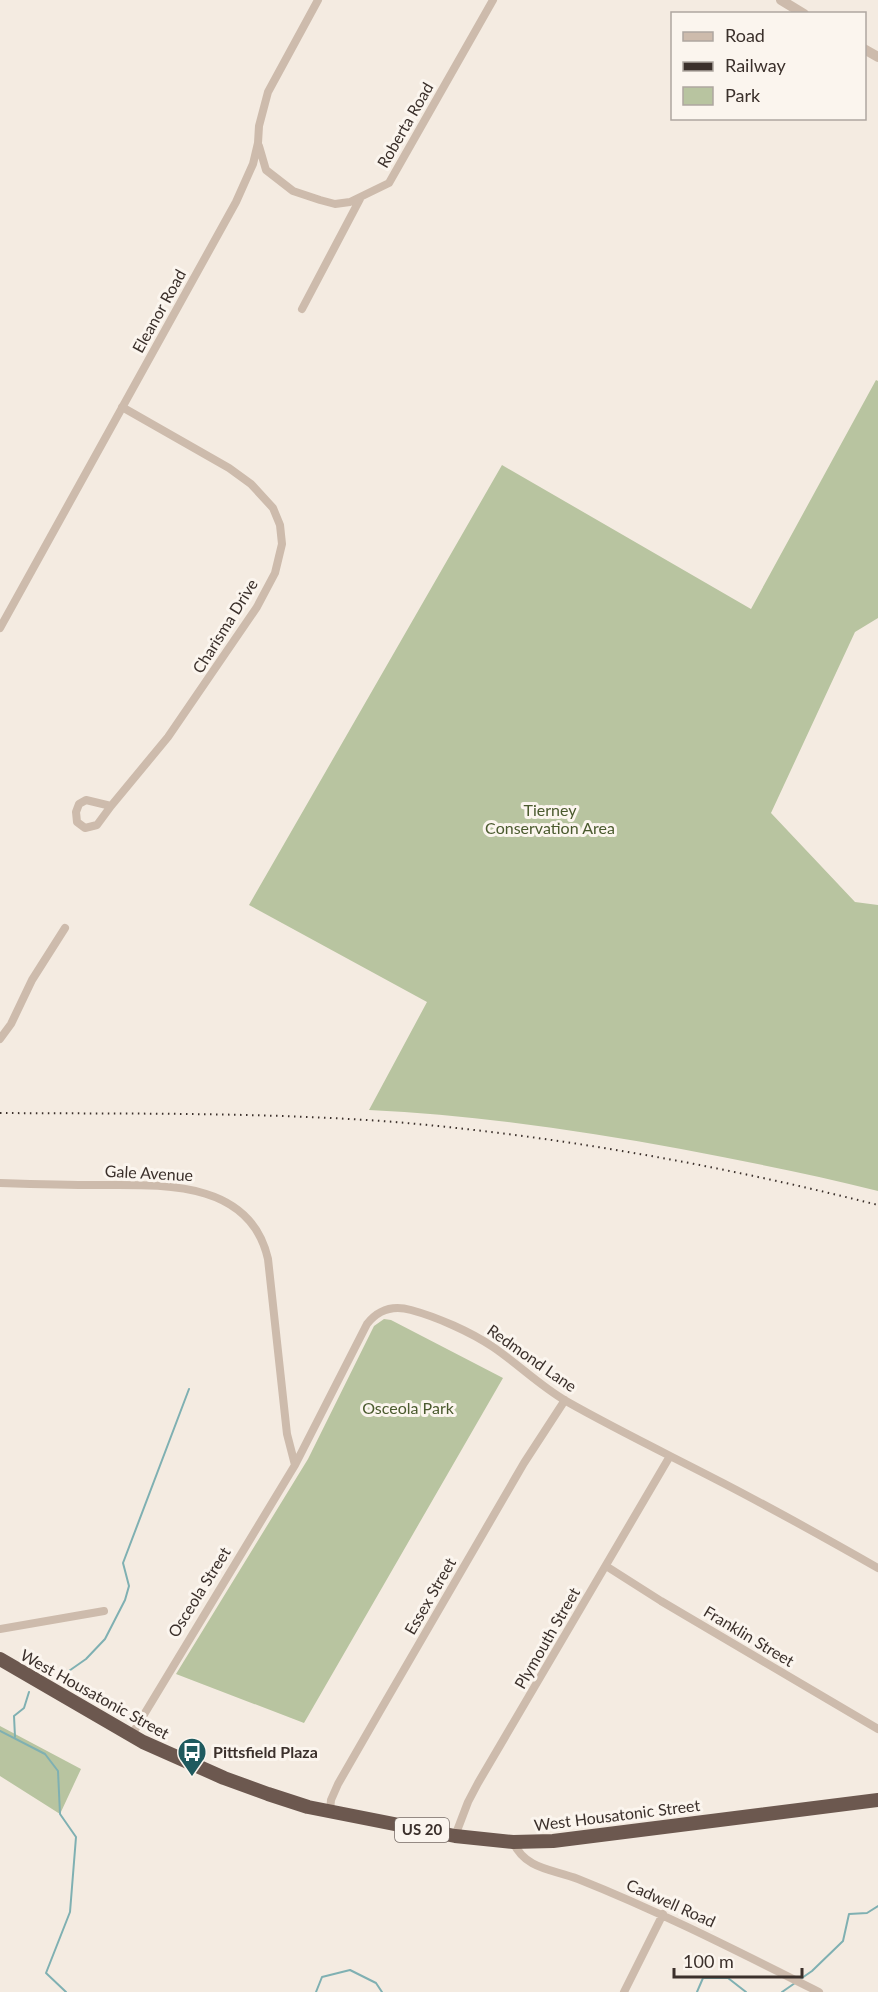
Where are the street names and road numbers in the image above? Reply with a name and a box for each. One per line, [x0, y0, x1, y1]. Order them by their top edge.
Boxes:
street label: Roberta Road [373, 79, 437, 171]
street label: Eleanor Road [128, 266, 189, 356]
street label: Charisma Drive [188, 575, 261, 676]
street label: Gale Avenue [104, 1161, 194, 1184]
street label: Redmond Lane [484, 1320, 581, 1395]
street label: Osceola Street [163, 1543, 234, 1640]
street label: Essex Street [400, 1554, 459, 1638]
street label: Plymouth Street [510, 1584, 583, 1692]
street label: Franklin Street [701, 1601, 798, 1670]
street label: West Housatonic Street [18, 1645, 173, 1742]
street label: West Housatonic Street [533, 1795, 701, 1834]
road number: US 20 [395, 1818, 449, 1842]
street label: Cadwell Road [624, 1874, 719, 1931]

